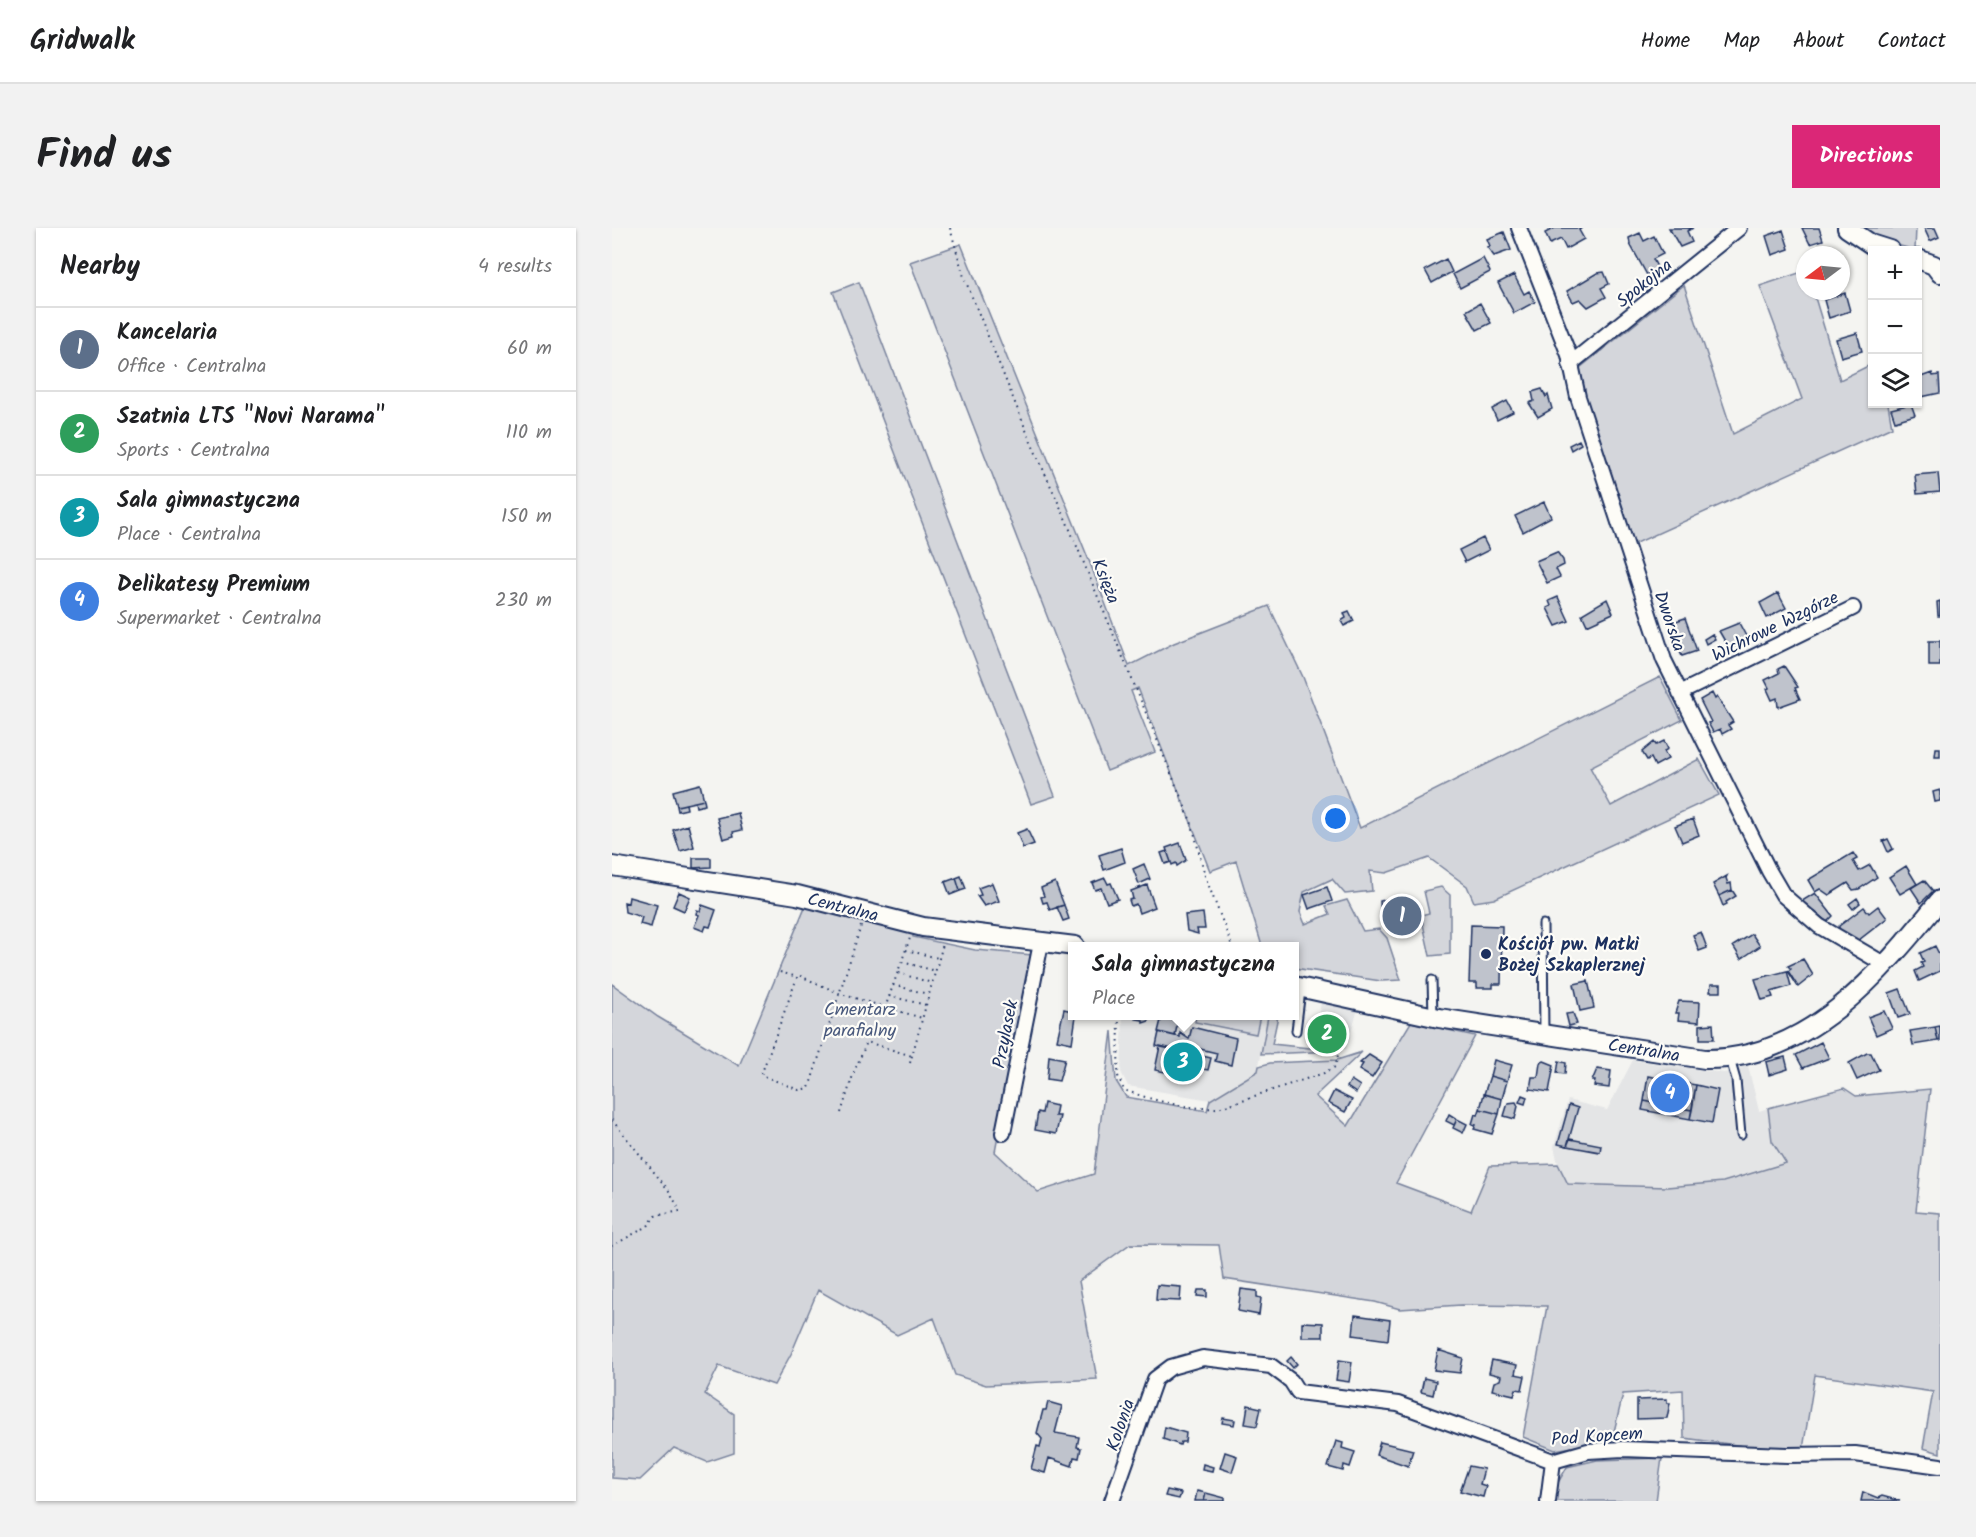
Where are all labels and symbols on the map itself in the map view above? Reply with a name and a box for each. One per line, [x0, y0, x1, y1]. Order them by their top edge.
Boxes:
north arrow [1796, 246, 1850, 300]
street label: Spokojna [1610, 252, 1680, 316]
street label: Księża [1082, 554, 1127, 609]
street label: Wichrowe Wzgórze [1707, 584, 1844, 671]
street label: Dworska [1645, 587, 1692, 656]
your location [1321, 804, 1350, 833]
street label: Centralna [804, 886, 881, 931]
pin: 1 [1382, 894, 1422, 938]
place label: Kościół pw. Matki Bożej Szkaplerznej [1498, 931, 1646, 981]
marker: Kościół pw. Matki Bożej Szkaplerznej [1479, 947, 1493, 961]
park label: Cmentarz parafialny [823, 996, 896, 1046]
street label: Przylasek [986, 997, 1027, 1071]
pin: 2 [1308, 1012, 1346, 1056]
street label: Centralna [1606, 1032, 1682, 1071]
pin: 3 [1164, 1040, 1202, 1084]
pin: 4 [1650, 1070, 1690, 1116]
street label: Kolonia [1099, 1395, 1144, 1456]
street label: Pod Kopcem [1550, 1420, 1644, 1455]

